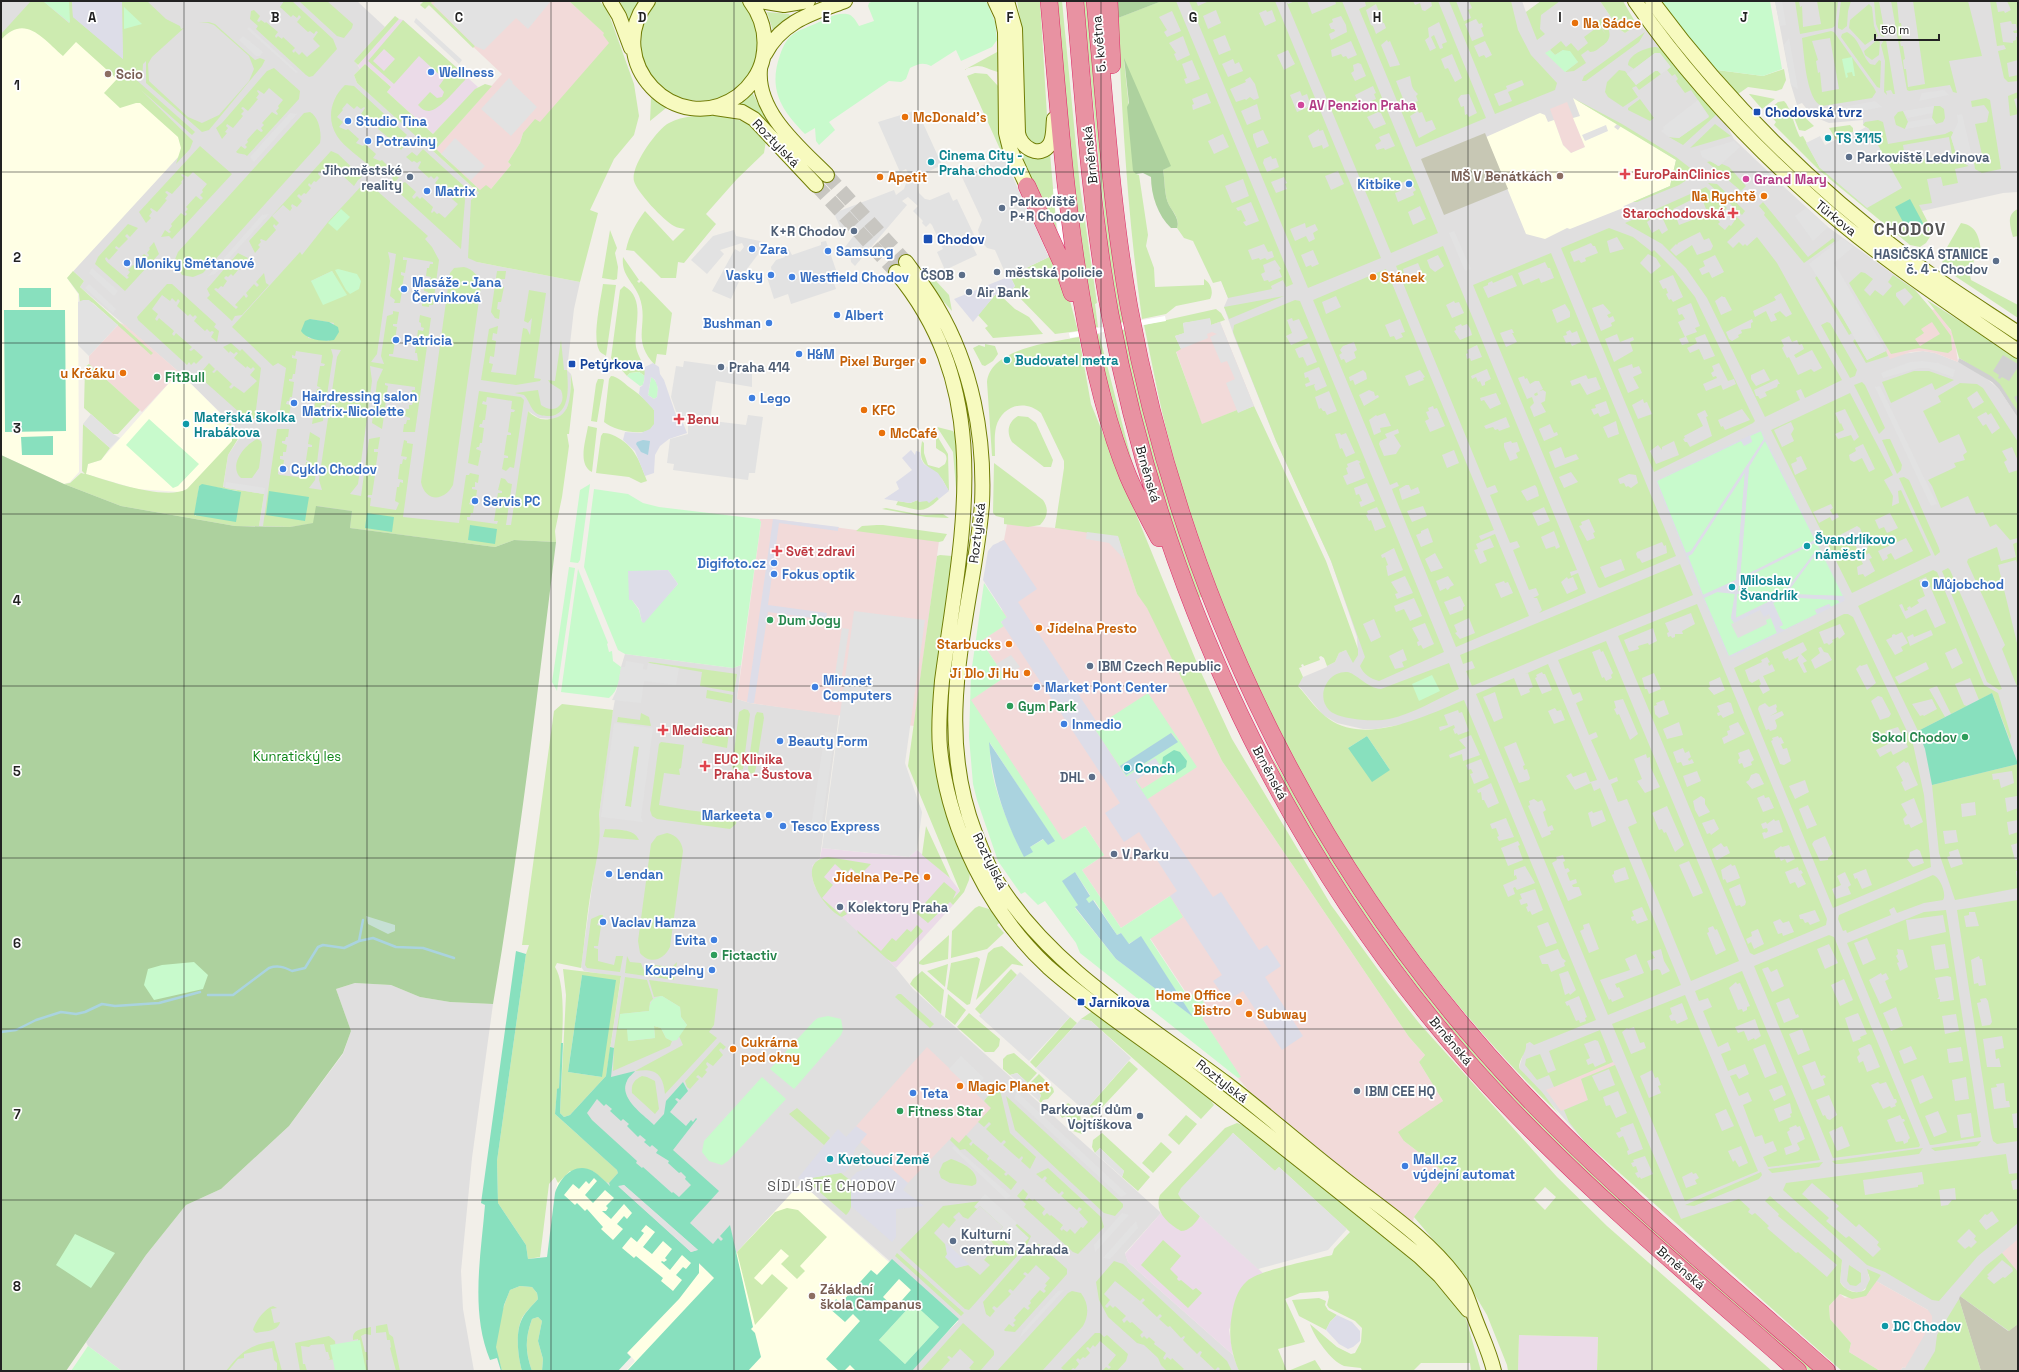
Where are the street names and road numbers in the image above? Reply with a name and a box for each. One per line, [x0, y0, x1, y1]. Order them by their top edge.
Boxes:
street label: 5. května [1088, 15, 1110, 73]
street label: Roztylská [749, 115, 804, 171]
street label: Brněnská [1078, 125, 1102, 185]
street label: Türkova [1812, 196, 1860, 240]
street label: Brněnská [1132, 444, 1164, 505]
street label: Roztylská [965, 501, 989, 564]
street label: Brněnská [1249, 743, 1291, 803]
street label: Roztylská [969, 830, 1011, 893]
street label: Brněnská [1426, 1013, 1477, 1069]
street label: Roztylská [1193, 1056, 1252, 1107]
street label: Brněnská [1653, 1242, 1709, 1294]

